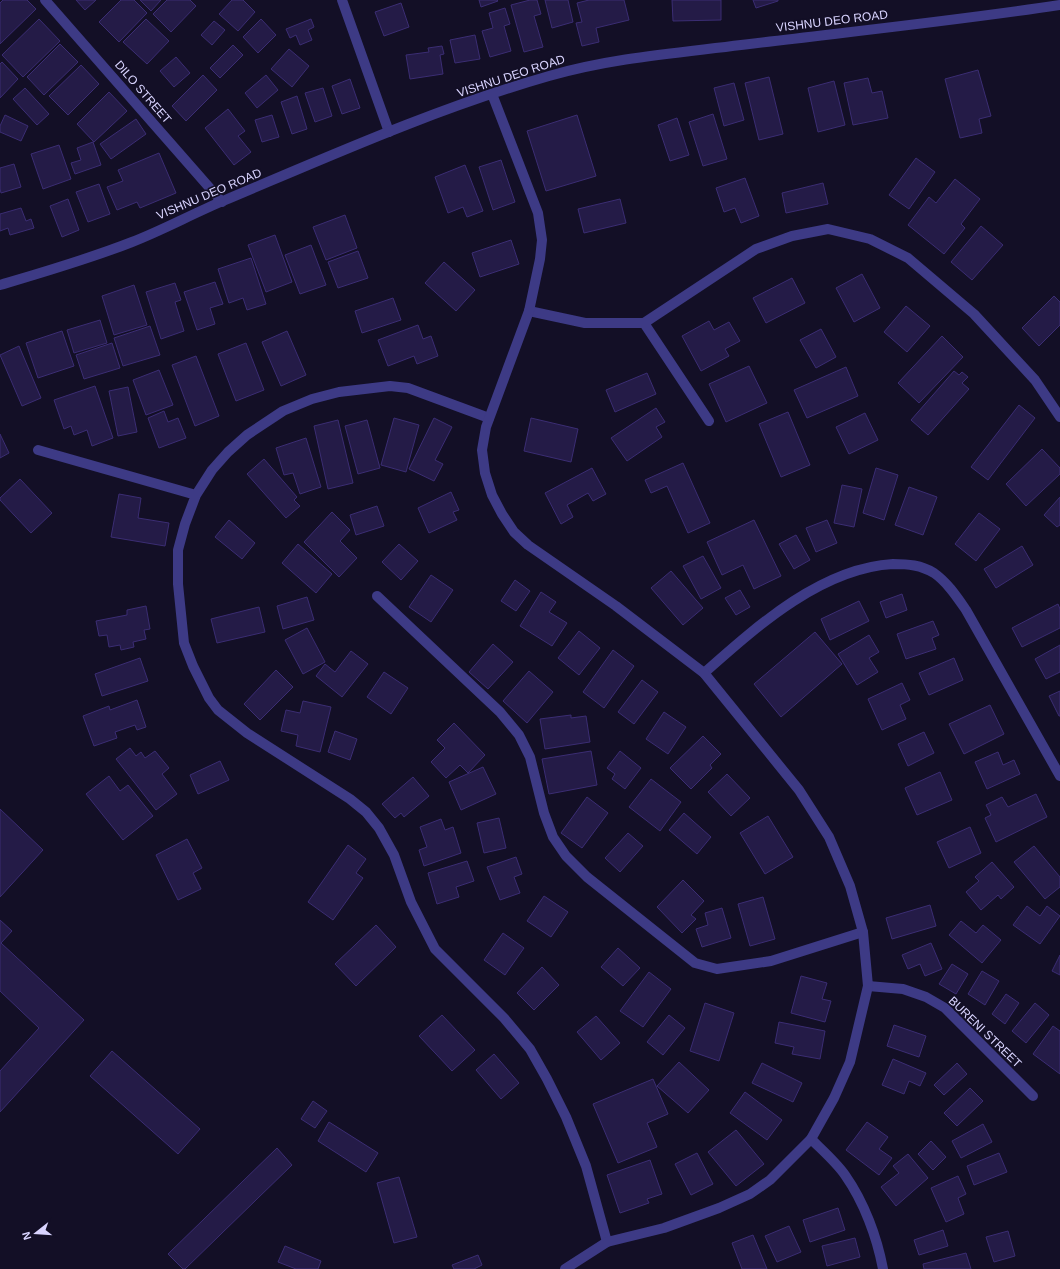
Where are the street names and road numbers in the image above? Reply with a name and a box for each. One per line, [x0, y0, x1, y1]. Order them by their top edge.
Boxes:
street label: VISHNU DEO ROAD [775, 7, 889, 35]
street label: VISHNU DEO ROAD [455, 52, 567, 100]
street label: DILO STREET [112, 58, 175, 127]
street label: VISHNU DEO ROAD [154, 165, 264, 222]
street label: BURENI STREET [946, 994, 1025, 1071]

